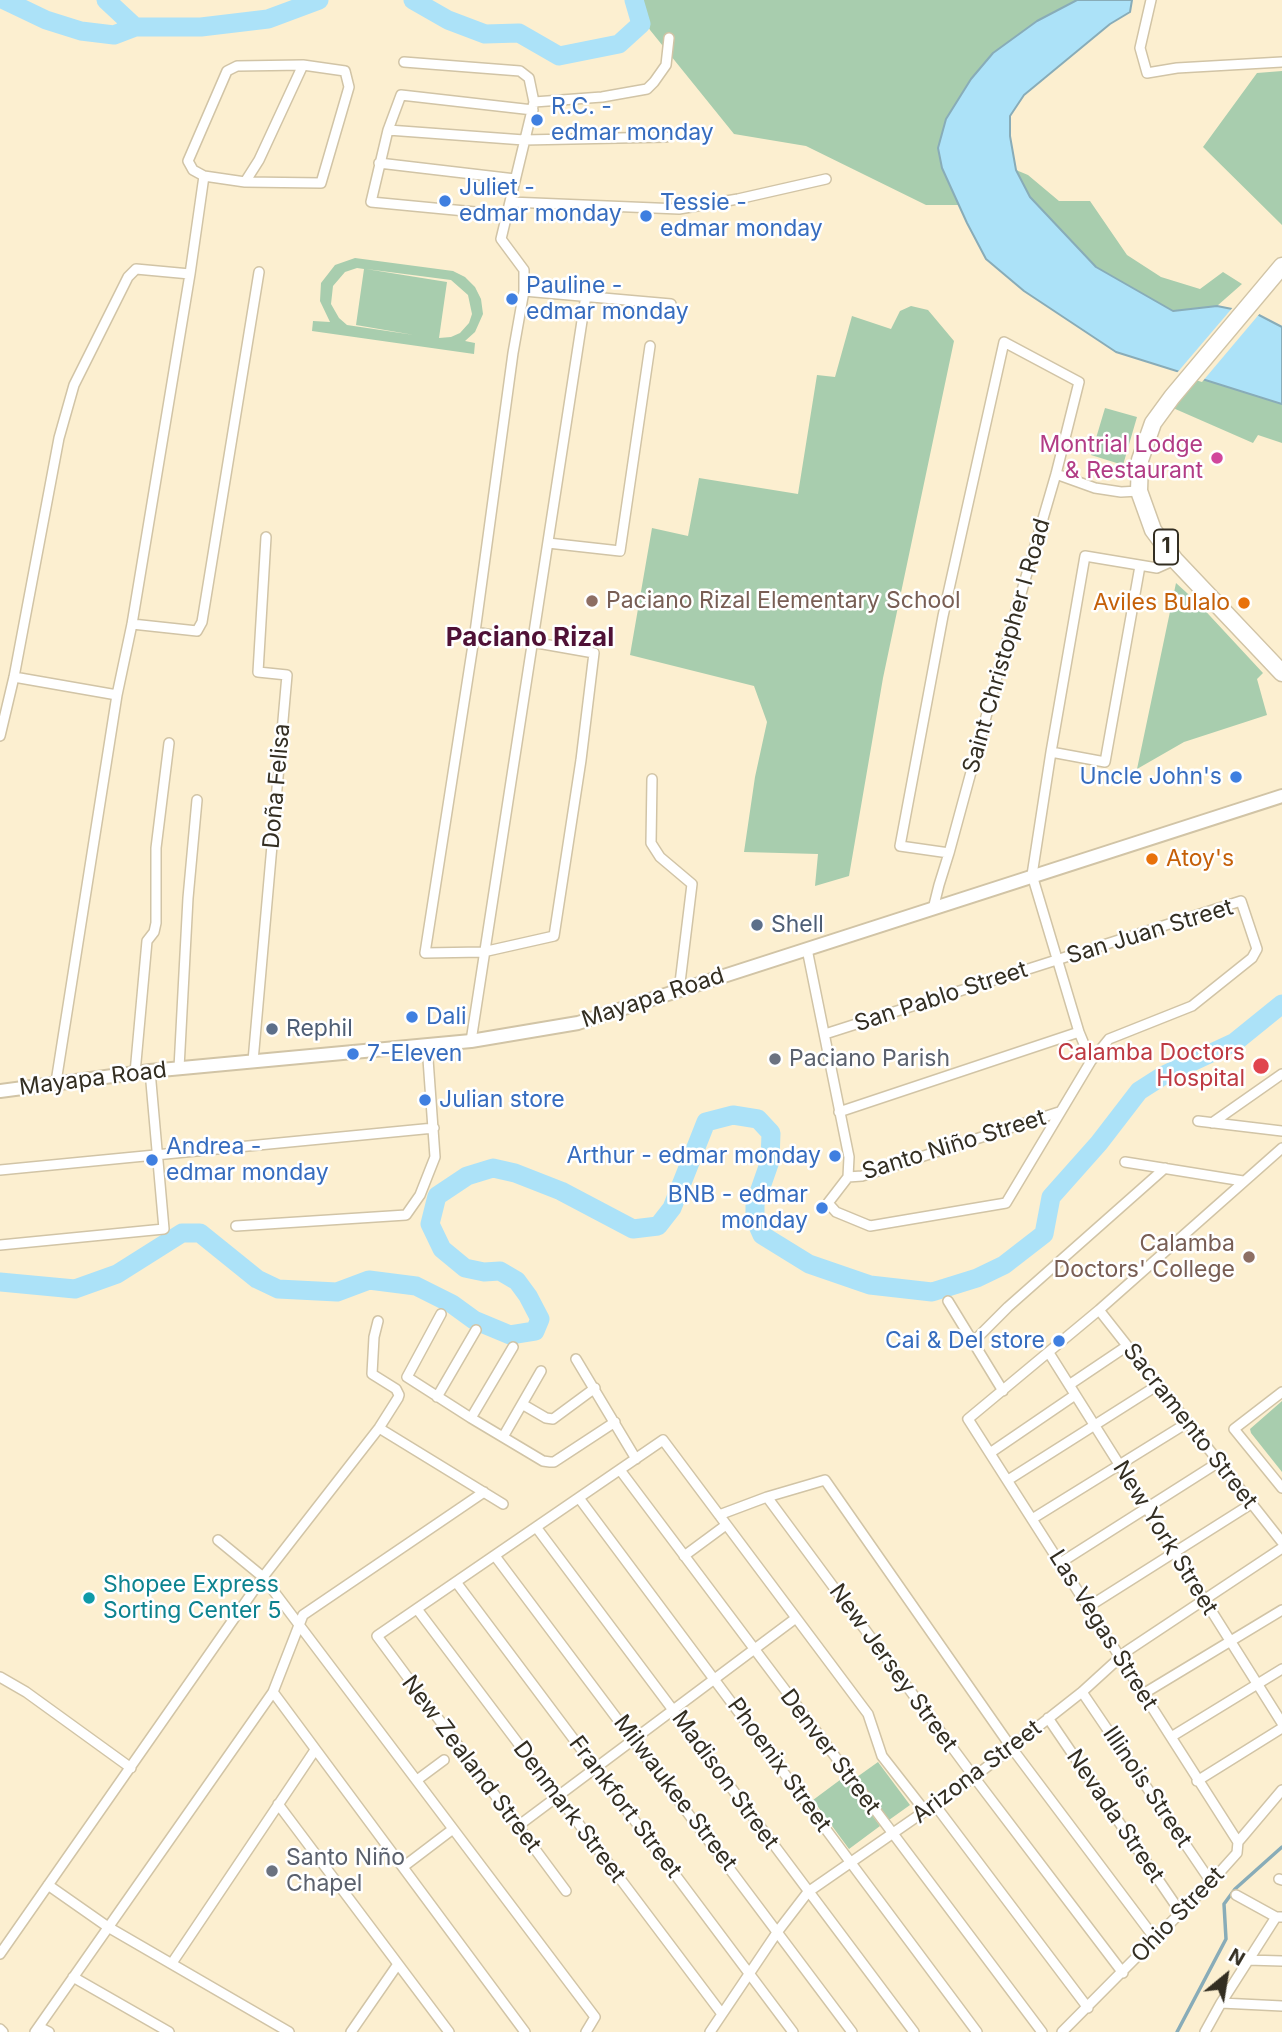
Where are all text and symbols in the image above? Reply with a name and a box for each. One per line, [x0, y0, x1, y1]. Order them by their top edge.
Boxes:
place label: R.C. - edmar monday [551, 93, 714, 147]
marker: R.C. - edmar monday [529, 112, 545, 128]
place label: Juliet - edmar monday [459, 174, 622, 228]
place label: Tessie - edmar monday [660, 189, 823, 243]
marker: Juliet - edmar monday [437, 193, 453, 209]
marker: Tessie - edmar monday [638, 208, 654, 224]
place label: Pauline - edmar monday [526, 272, 689, 326]
marker: Pauline - edmar monday [504, 291, 520, 307]
place label: Montrial Lodge & Restaurant [1039, 431, 1203, 485]
marker: Montrial Lodge & Restaurant [1209, 450, 1225, 466]
street label: Saint Christopher I Road [957, 516, 1057, 776]
road number: 1 [1154, 530, 1178, 564]
place label: Paciano Rizal Elementary School [606, 587, 961, 615]
place label: Aviles Bulalo [1093, 589, 1230, 617]
marker: Paciano Rizal Elementary School [584, 593, 600, 609]
marker: Aviles Bulalo [1236, 595, 1252, 611]
district label: Paciano Rizal [446, 622, 614, 654]
street label: Doña Felisa [258, 722, 296, 850]
place label: Uncle John's [1080, 763, 1222, 791]
marker: Uncle John's [1228, 769, 1244, 785]
place label: Atoy's [1166, 845, 1234, 873]
marker: Atoy's [1144, 851, 1160, 867]
street label: San Juan Street [1064, 894, 1236, 970]
place label: Shell [771, 911, 824, 939]
marker: Shell [749, 917, 765, 933]
street label: San Pablo Street [851, 956, 1031, 1038]
street label: Mayapa Road [578, 962, 728, 1034]
place label: Dali [426, 1003, 467, 1031]
marker: Dali [404, 1009, 420, 1025]
place label: Rephil [286, 1015, 353, 1043]
marker: Rephil [264, 1021, 280, 1037]
place label: Calamba Doctors Hospital [1058, 1039, 1245, 1093]
place label: 7-Eleven [367, 1040, 462, 1068]
place label: Paciano Parish [789, 1045, 950, 1073]
marker: 7-Eleven [345, 1046, 361, 1062]
marker: Paciano Parish [767, 1051, 783, 1067]
street label: Mayapa Road [18, 1056, 168, 1102]
marker: Calamba Doctors Hospital [1251, 1056, 1271, 1076]
place label: Julian store [439, 1086, 565, 1114]
marker: Julian store [417, 1092, 433, 1108]
street label: Santo Niño Street [859, 1104, 1049, 1186]
place label: Andrea - edmar monday [166, 1133, 329, 1187]
place label: Arthur - edmar monday [566, 1142, 821, 1170]
marker: Arthur - edmar monday [827, 1148, 843, 1164]
marker: Andrea - edmar monday [144, 1152, 160, 1168]
place label: BNB - edmar monday [668, 1181, 808, 1235]
marker: BNB - edmar monday [814, 1200, 830, 1216]
place label: Calamba Doctors' College [1054, 1230, 1235, 1284]
marker: Calamba Doctors' College [1241, 1249, 1257, 1265]
place label: Cai & Del store [885, 1327, 1045, 1355]
marker: Cai & Del store [1051, 1333, 1067, 1349]
street label: Sacramento Street [1117, 1338, 1263, 1514]
street label: New York Street [1107, 1456, 1223, 1620]
street label: Las Vegas Street [1043, 1545, 1163, 1715]
place label: Shopee Express Sorting Center 5 [103, 1571, 281, 1625]
street label: New Jersey Street [823, 1579, 963, 1757]
marker: Shopee Express Sorting Center 5 [81, 1590, 97, 1606]
street label: New Zealand Street [396, 1670, 546, 1858]
street label: Denver Street [774, 1684, 886, 1820]
street label: Phoenix Street [721, 1693, 837, 1837]
street label: Madison Street [666, 1705, 784, 1855]
street label: Milwaukee Street [608, 1710, 742, 1876]
street label: Arizona Street [907, 1714, 1047, 1830]
street label: Illinois Street [1097, 1722, 1197, 1852]
street label: Frankfort Street [563, 1731, 687, 1883]
street label: Denmark Street [507, 1736, 631, 1888]
street label: Nevada Street [1060, 1744, 1170, 1888]
place label: Santo Niño Chapel [286, 1844, 405, 1898]
street label: Ohio Street [1126, 1862, 1230, 1968]
marker: Santo Niño Chapel [264, 1863, 280, 1879]
north arrow [1191, 1941, 1261, 2011]
text: N [1225, 1944, 1249, 1971]

